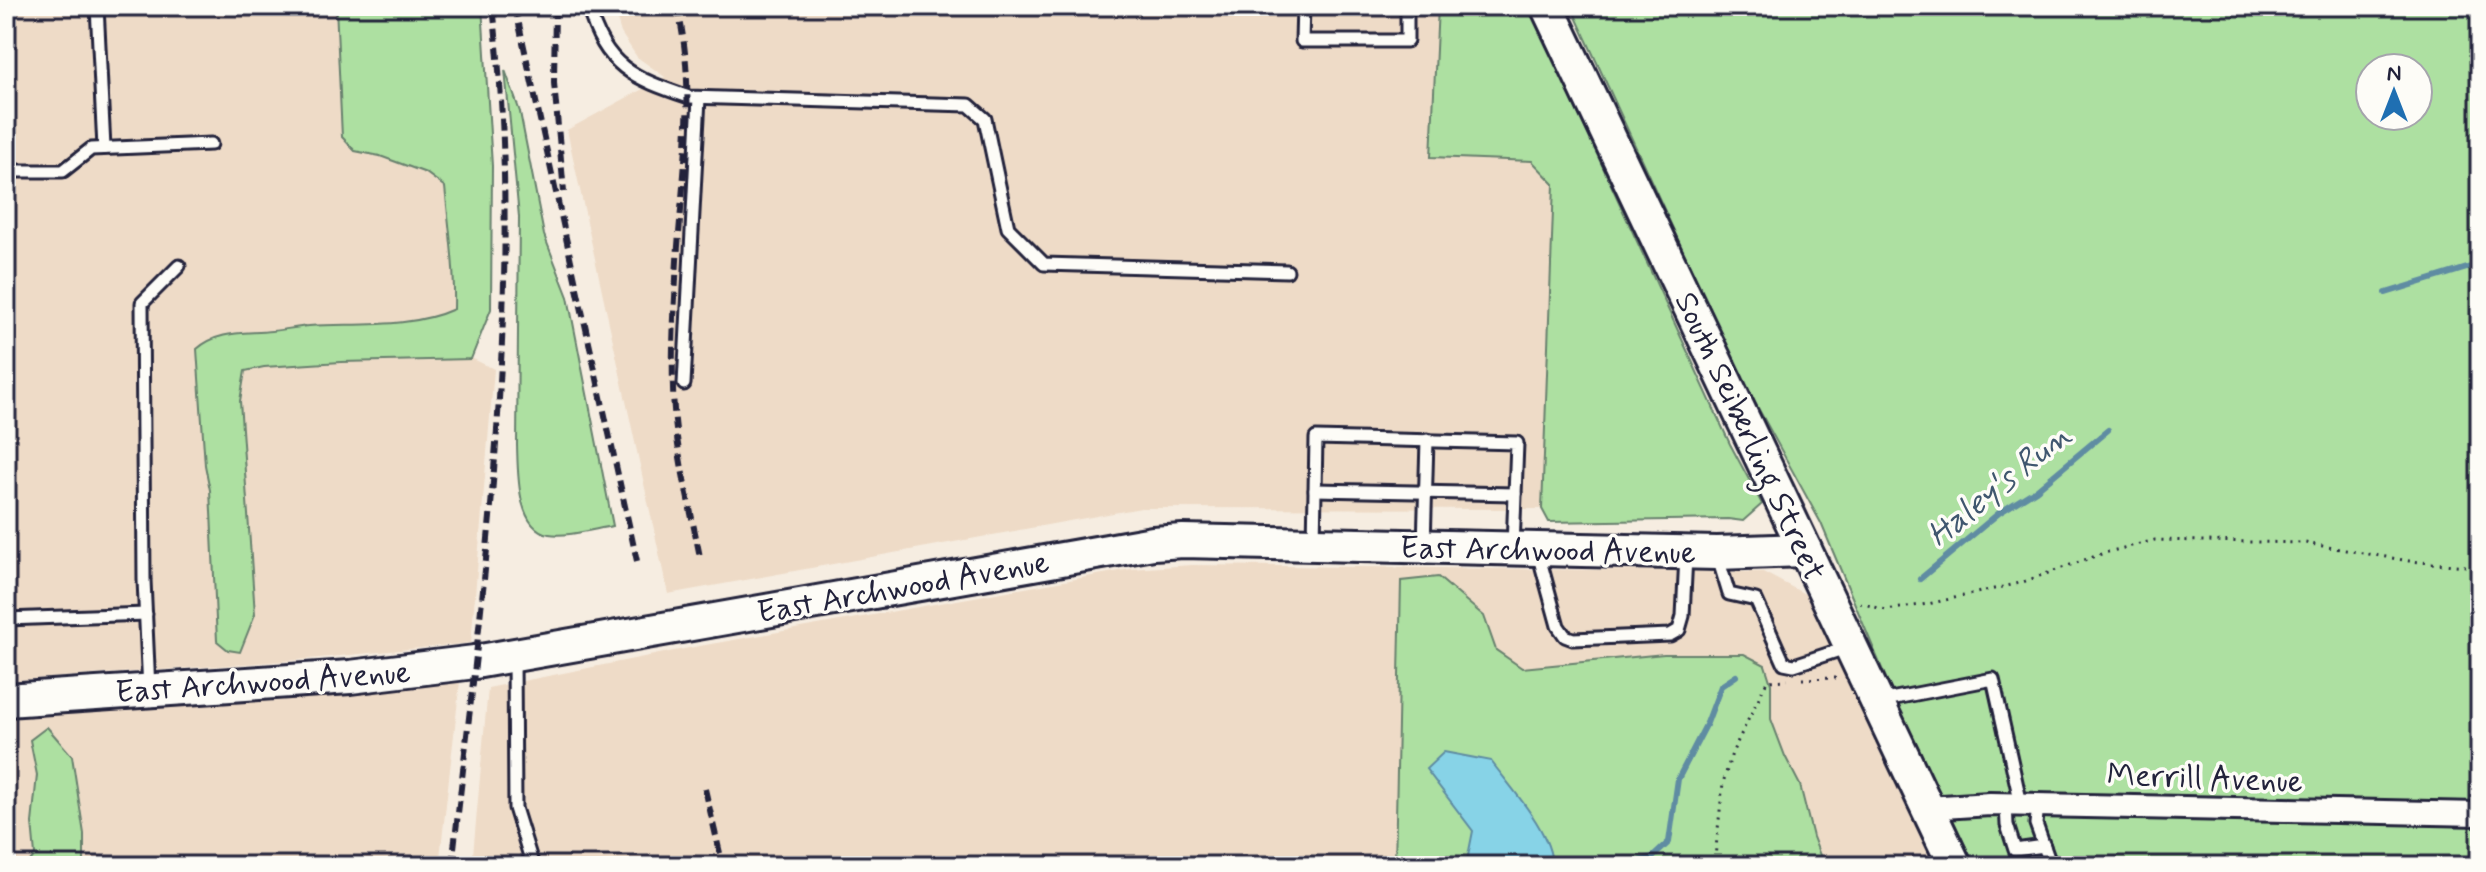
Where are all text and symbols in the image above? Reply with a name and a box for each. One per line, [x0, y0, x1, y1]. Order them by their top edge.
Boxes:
north arrow [2354, 52, 2434, 132]
text: N [2387, 60, 2401, 88]
street label: South Seiberling Street [1661, 286, 1835, 589]
water label: Haley's Run [1918, 414, 2081, 558]
street label: East Archwood Avenue [1400, 527, 1696, 575]
street label: East Archwood Avenue [754, 542, 1053, 634]
street label: East Archwood Avenue [114, 652, 412, 714]
street label: Merrill Avenue [2106, 755, 2304, 803]

